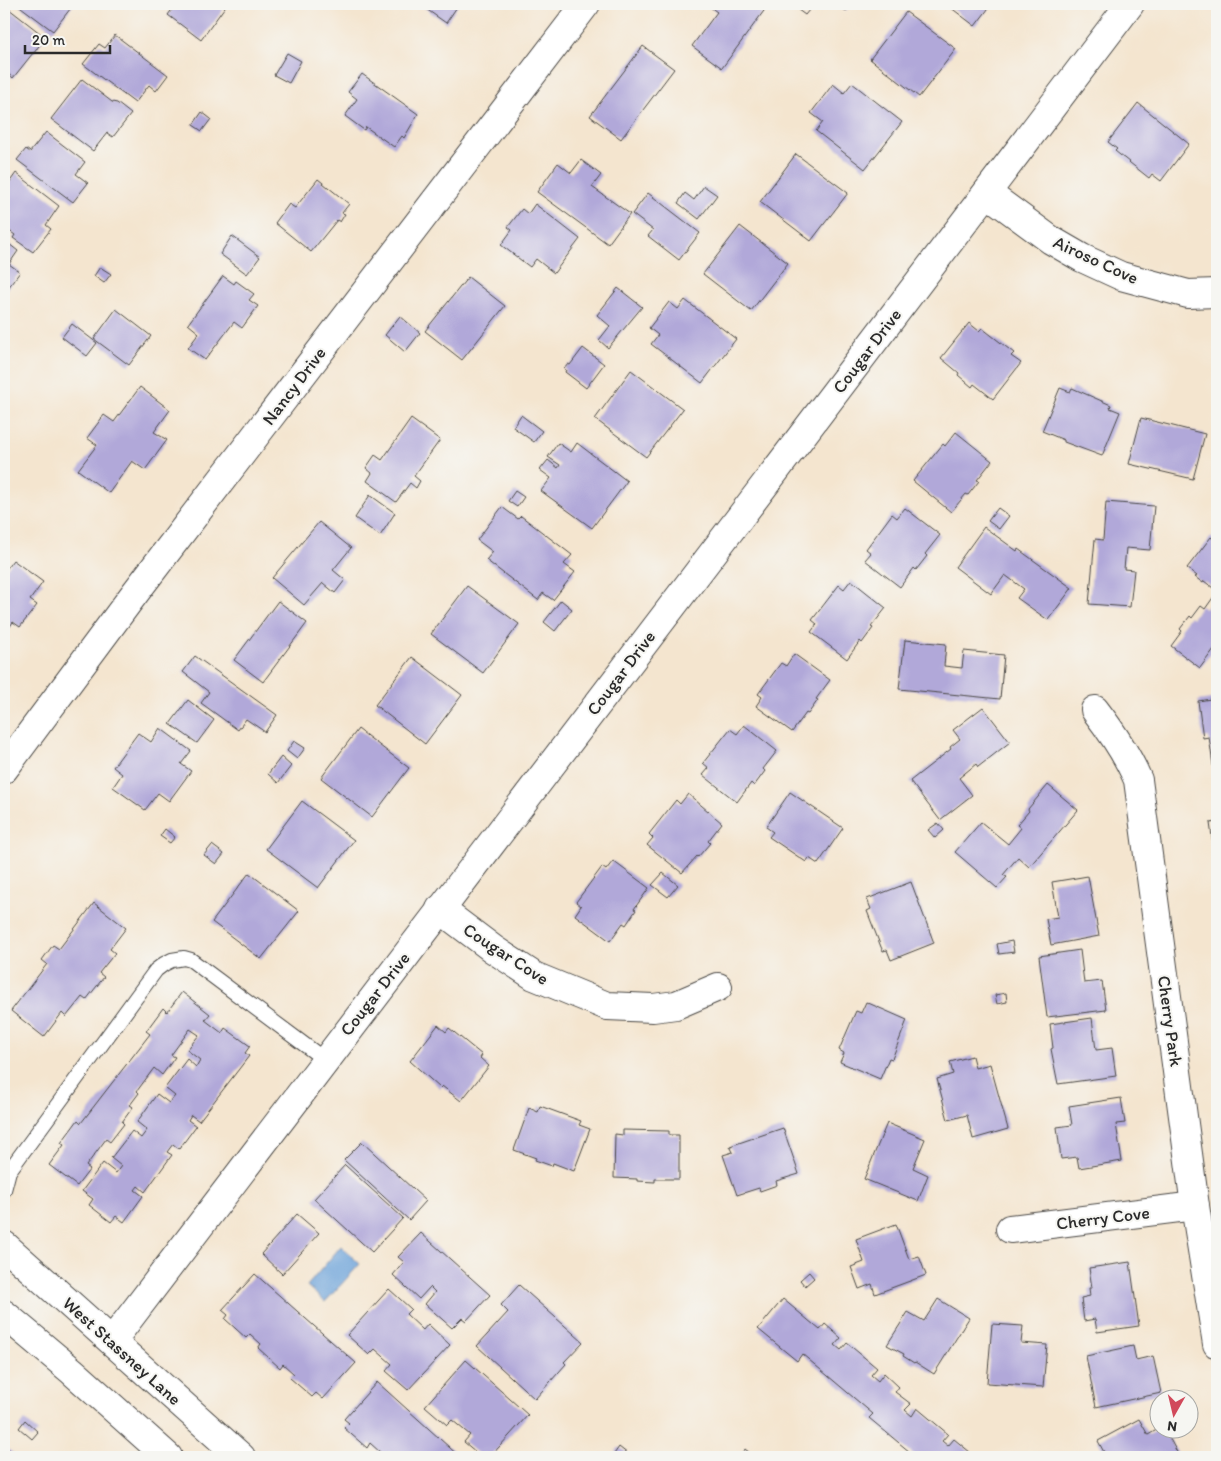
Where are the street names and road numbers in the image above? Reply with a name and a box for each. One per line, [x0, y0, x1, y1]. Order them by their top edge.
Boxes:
street label: Airoso Cove [1050, 231, 1142, 289]
street label: Cougar Drive [828, 304, 906, 398]
street label: Nancy Drive [257, 342, 331, 430]
street label: Cougar Drive [582, 626, 660, 720]
street label: Cougar Cove [459, 918, 553, 990]
street label: Cougar Drive [335, 948, 415, 1040]
street label: Cherry Park [1153, 974, 1187, 1069]
street label: Cherry Cove [1055, 1201, 1151, 1235]
street label: West Stassney Lane [58, 1292, 186, 1410]

